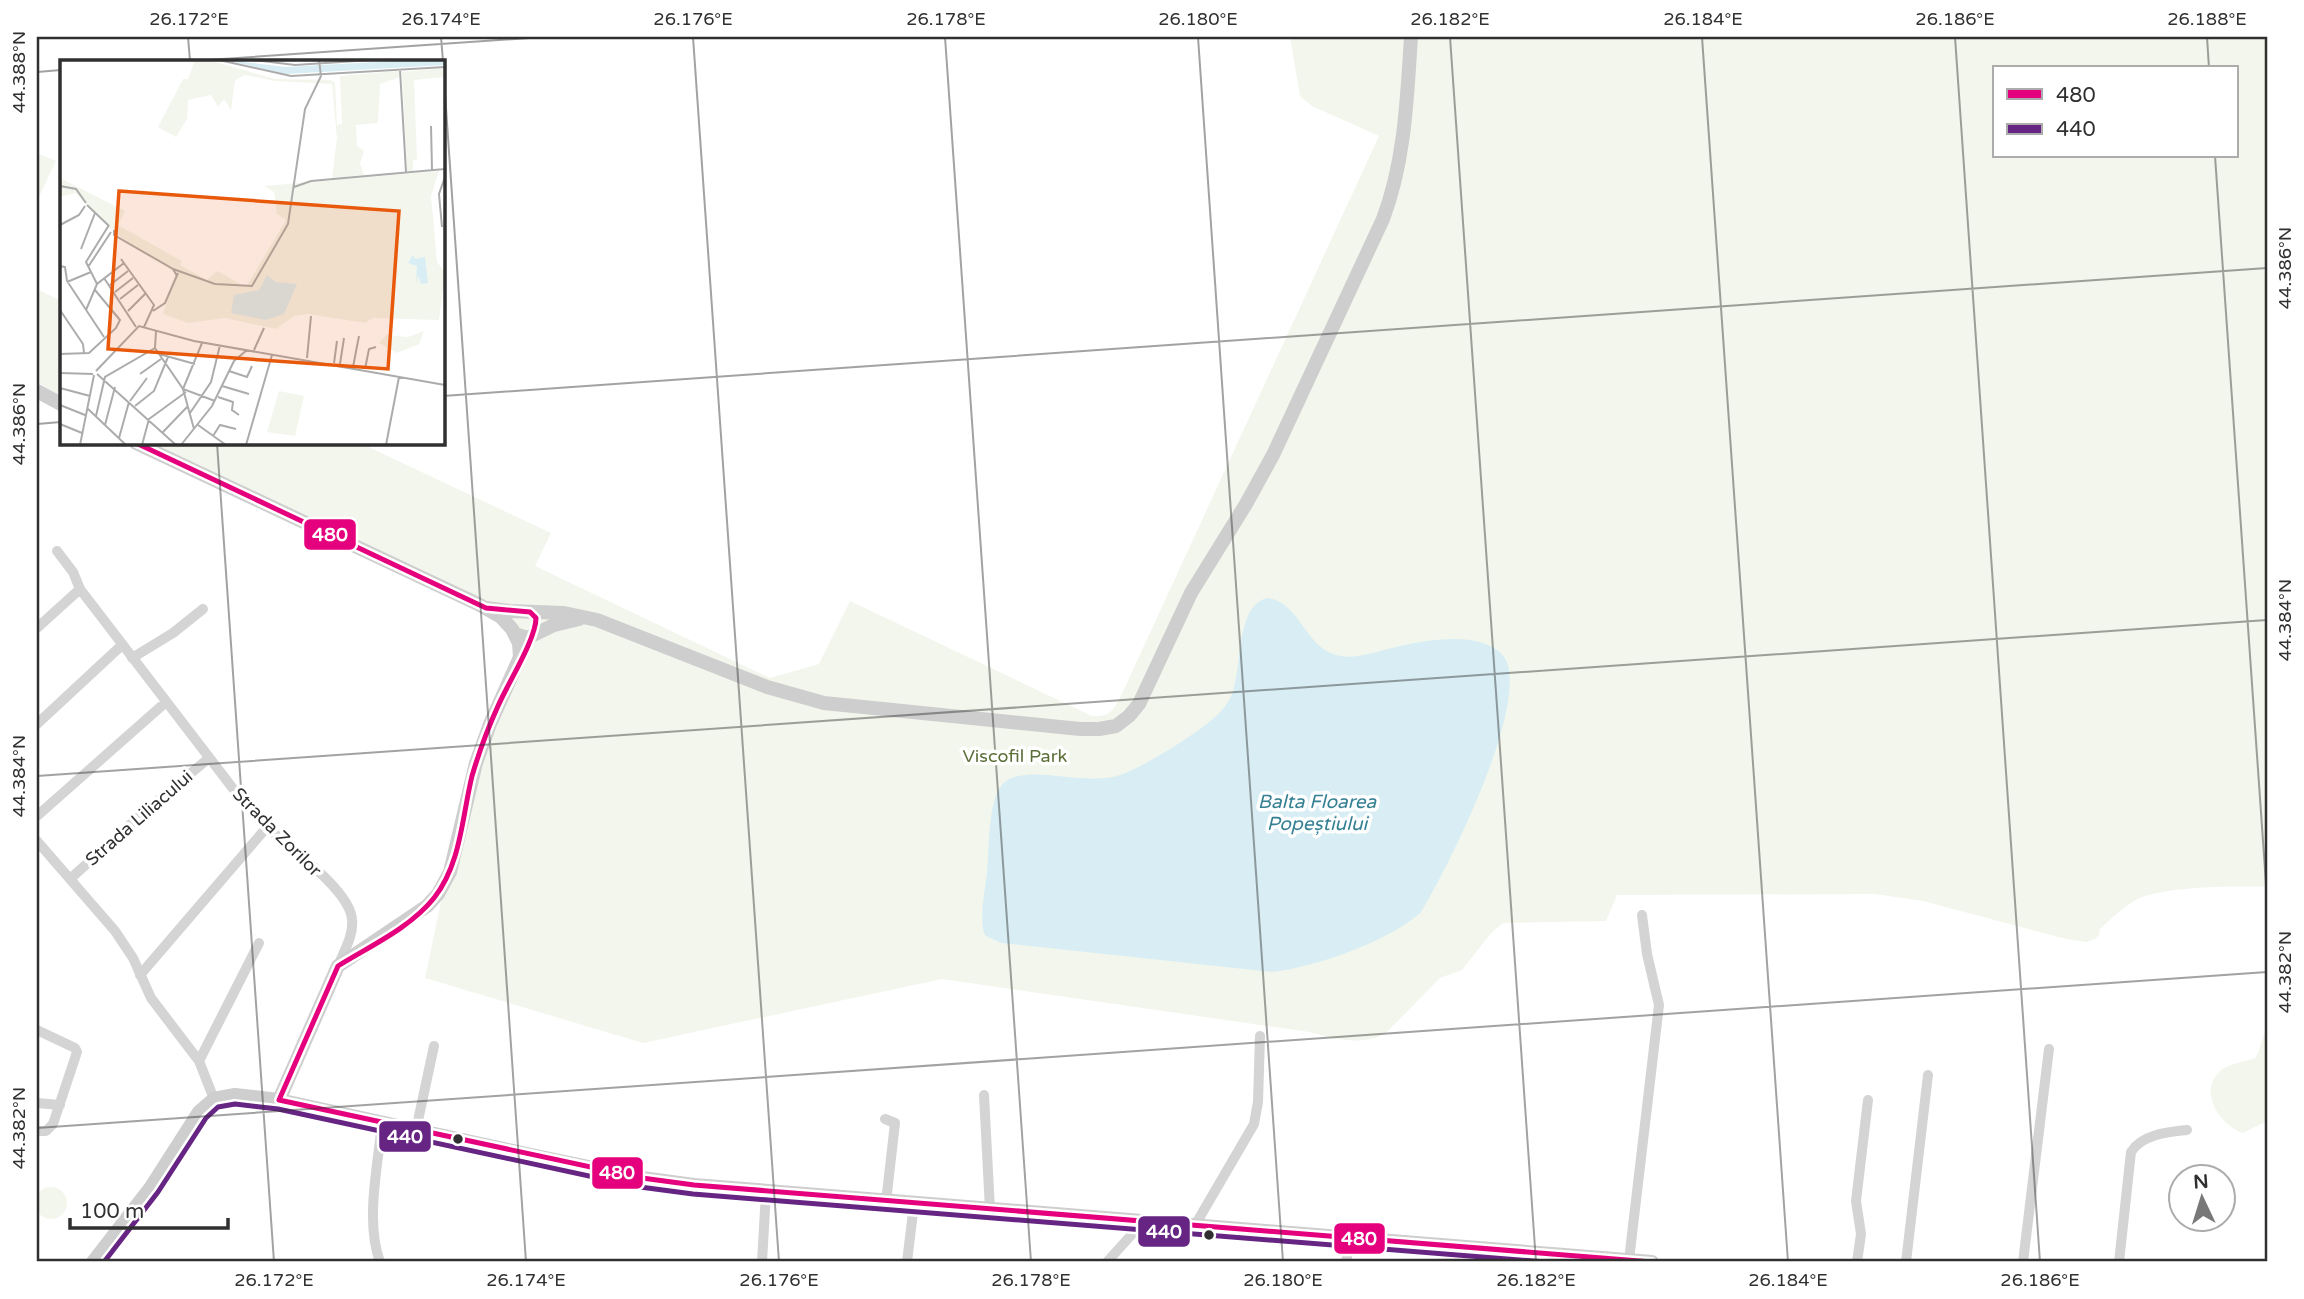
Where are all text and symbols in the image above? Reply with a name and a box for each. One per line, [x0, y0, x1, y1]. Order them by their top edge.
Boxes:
text: 26.172°E [149, 8, 229, 30]
text: 26.174°E [401, 8, 481, 30]
text: 26.176°E [653, 8, 733, 30]
text: 26.178°E [906, 8, 986, 30]
text: 26.180°E [1158, 8, 1238, 30]
text: 26.182°E [1410, 8, 1490, 30]
text: 26.184°E [1663, 8, 1743, 30]
text: 26.186°E [1915, 8, 1995, 30]
text: 26.188°E [2167, 8, 2247, 30]
text: 44.388°N [8, 31, 30, 113]
inset map [60, 60, 444, 444]
legend [1993, 66, 2238, 158]
text: 480 [2056, 83, 2096, 108]
text: 440 [2056, 117, 2096, 142]
text: 44.386°N [2274, 227, 2296, 309]
text: 44.386°N [8, 383, 30, 465]
line badge: 480 [303, 518, 357, 551]
text: 480 [312, 524, 348, 546]
text: 44.384°N [2274, 579, 2296, 661]
text: 44.384°N [8, 735, 30, 817]
park label: Viscofil Park [963, 745, 1068, 767]
street label: Strada Liliacului [81, 765, 197, 871]
street label: Strada Zorilor [228, 783, 326, 881]
water label: Balta Floarea Popeștiului [1258, 791, 1377, 835]
text: 44.382°N [2274, 931, 2296, 1013]
text: 44.382°N [8, 1087, 30, 1169]
line badge: 440 [378, 1120, 432, 1153]
text: 440 [387, 1126, 423, 1148]
unlabelled marker [451, 1132, 465, 1146]
line badge: 480 [591, 1156, 644, 1190]
text: 480 [599, 1162, 635, 1184]
north arrow [2168, 1162, 2238, 1232]
text: N [2193, 1171, 2209, 1194]
scale bar [70, 1187, 228, 1231]
text: 100 m [80, 1199, 144, 1224]
line badge: 440 [1137, 1215, 1191, 1248]
text: 440 [1146, 1221, 1182, 1243]
line badge: 480 [1333, 1222, 1386, 1255]
unlabelled marker [1202, 1228, 1216, 1242]
text: 480 [1341, 1228, 1377, 1250]
text: 26.172°E [234, 1269, 314, 1291]
text: 26.174°E [486, 1269, 566, 1291]
text: 26.176°E [739, 1269, 819, 1291]
text: 26.178°E [991, 1269, 1071, 1291]
text: 26.180°E [1243, 1269, 1323, 1291]
text: 26.182°E [1496, 1269, 1576, 1291]
text: 26.184°E [1748, 1269, 1828, 1291]
text: 26.186°E [2000, 1269, 2080, 1291]

